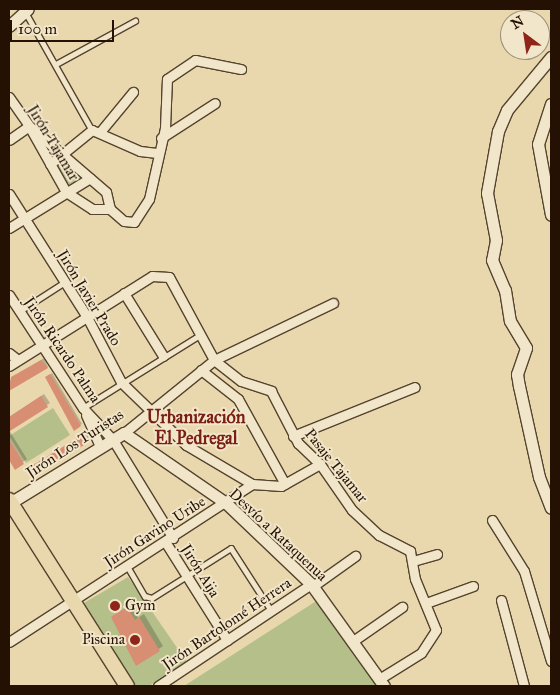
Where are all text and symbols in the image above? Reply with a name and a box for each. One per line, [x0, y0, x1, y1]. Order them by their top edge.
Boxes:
scale bar [12, 10, 116, 42]
north arrow [500, 10, 550, 60]
text: N [508, 12, 527, 33]
text: 100 m [18, 20, 57, 38]
street label: Jirón Tajamar [23, 102, 83, 184]
street label: Jirón Javier Prado [53, 247, 125, 349]
street label: Jirón Ricardo Palma [20, 294, 104, 406]
street label: Jirón Los Turistas [23, 406, 127, 482]
district label: Urbanización El Pedregal [147, 407, 245, 449]
street label: Pasaje Tajamar [301, 425, 371, 507]
street label: Desvío a Rataquenua [225, 485, 331, 585]
street label: Jirón Gavino Uribe [101, 493, 209, 571]
street label: Jirón Aija [177, 541, 223, 601]
street label: Jirón Bartolomé Herrera [159, 574, 295, 674]
place label: Gym [125, 597, 156, 615]
marker: Gym [109, 600, 121, 612]
place label: Piscina [82, 631, 125, 649]
marker: Piscina [129, 634, 141, 646]

